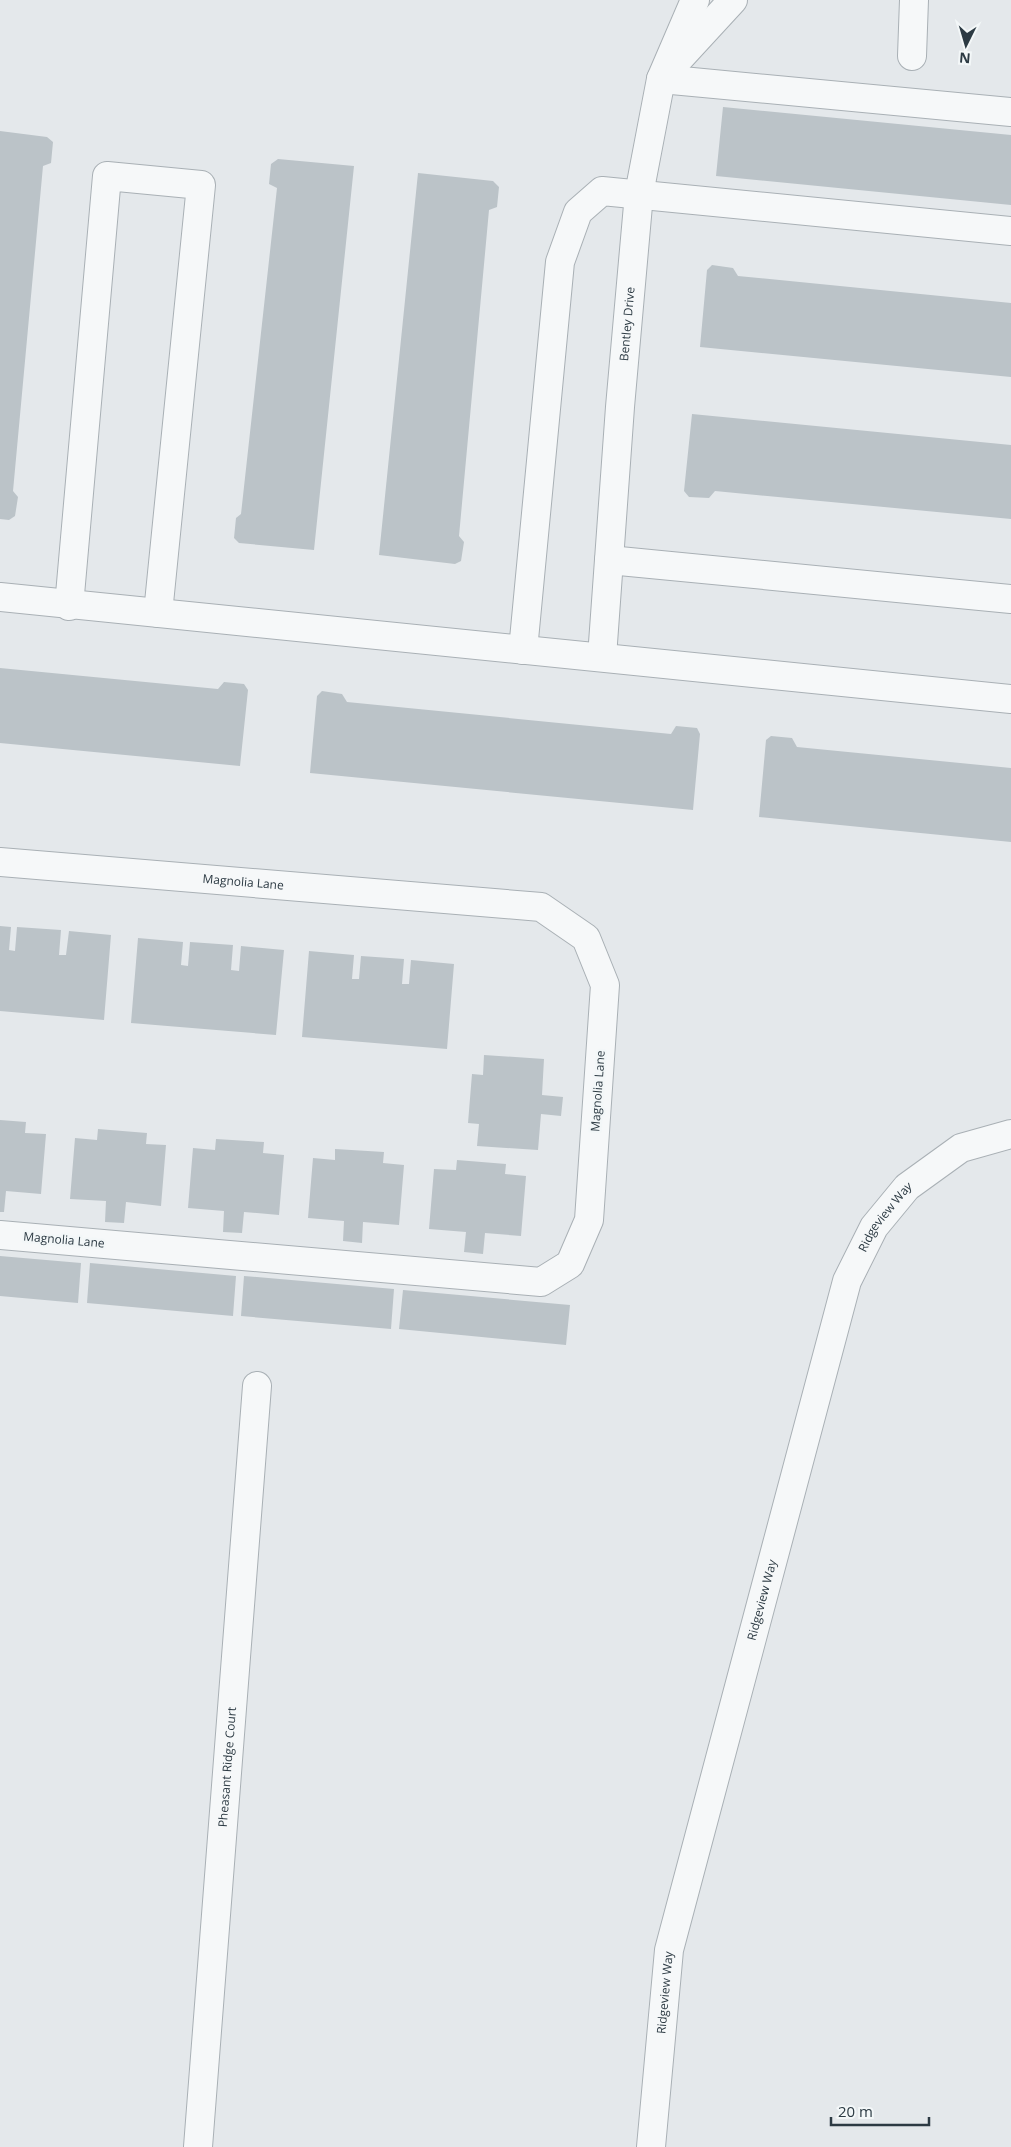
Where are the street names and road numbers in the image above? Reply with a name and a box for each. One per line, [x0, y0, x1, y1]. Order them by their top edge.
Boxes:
street label: Bentley Drive [615, 286, 639, 362]
street label: Magnolia Lane [202, 870, 285, 894]
street label: Magnolia Lane [586, 1050, 609, 1132]
street label: Ridgeview Way [854, 1177, 916, 1255]
street label: Magnolia Lane [23, 1227, 106, 1252]
street label: Ridgeview Way [743, 1557, 781, 1642]
street label: Pheasant Ridge Court [214, 1706, 240, 1828]
street label: Ridgeview Way [652, 1949, 677, 2035]

